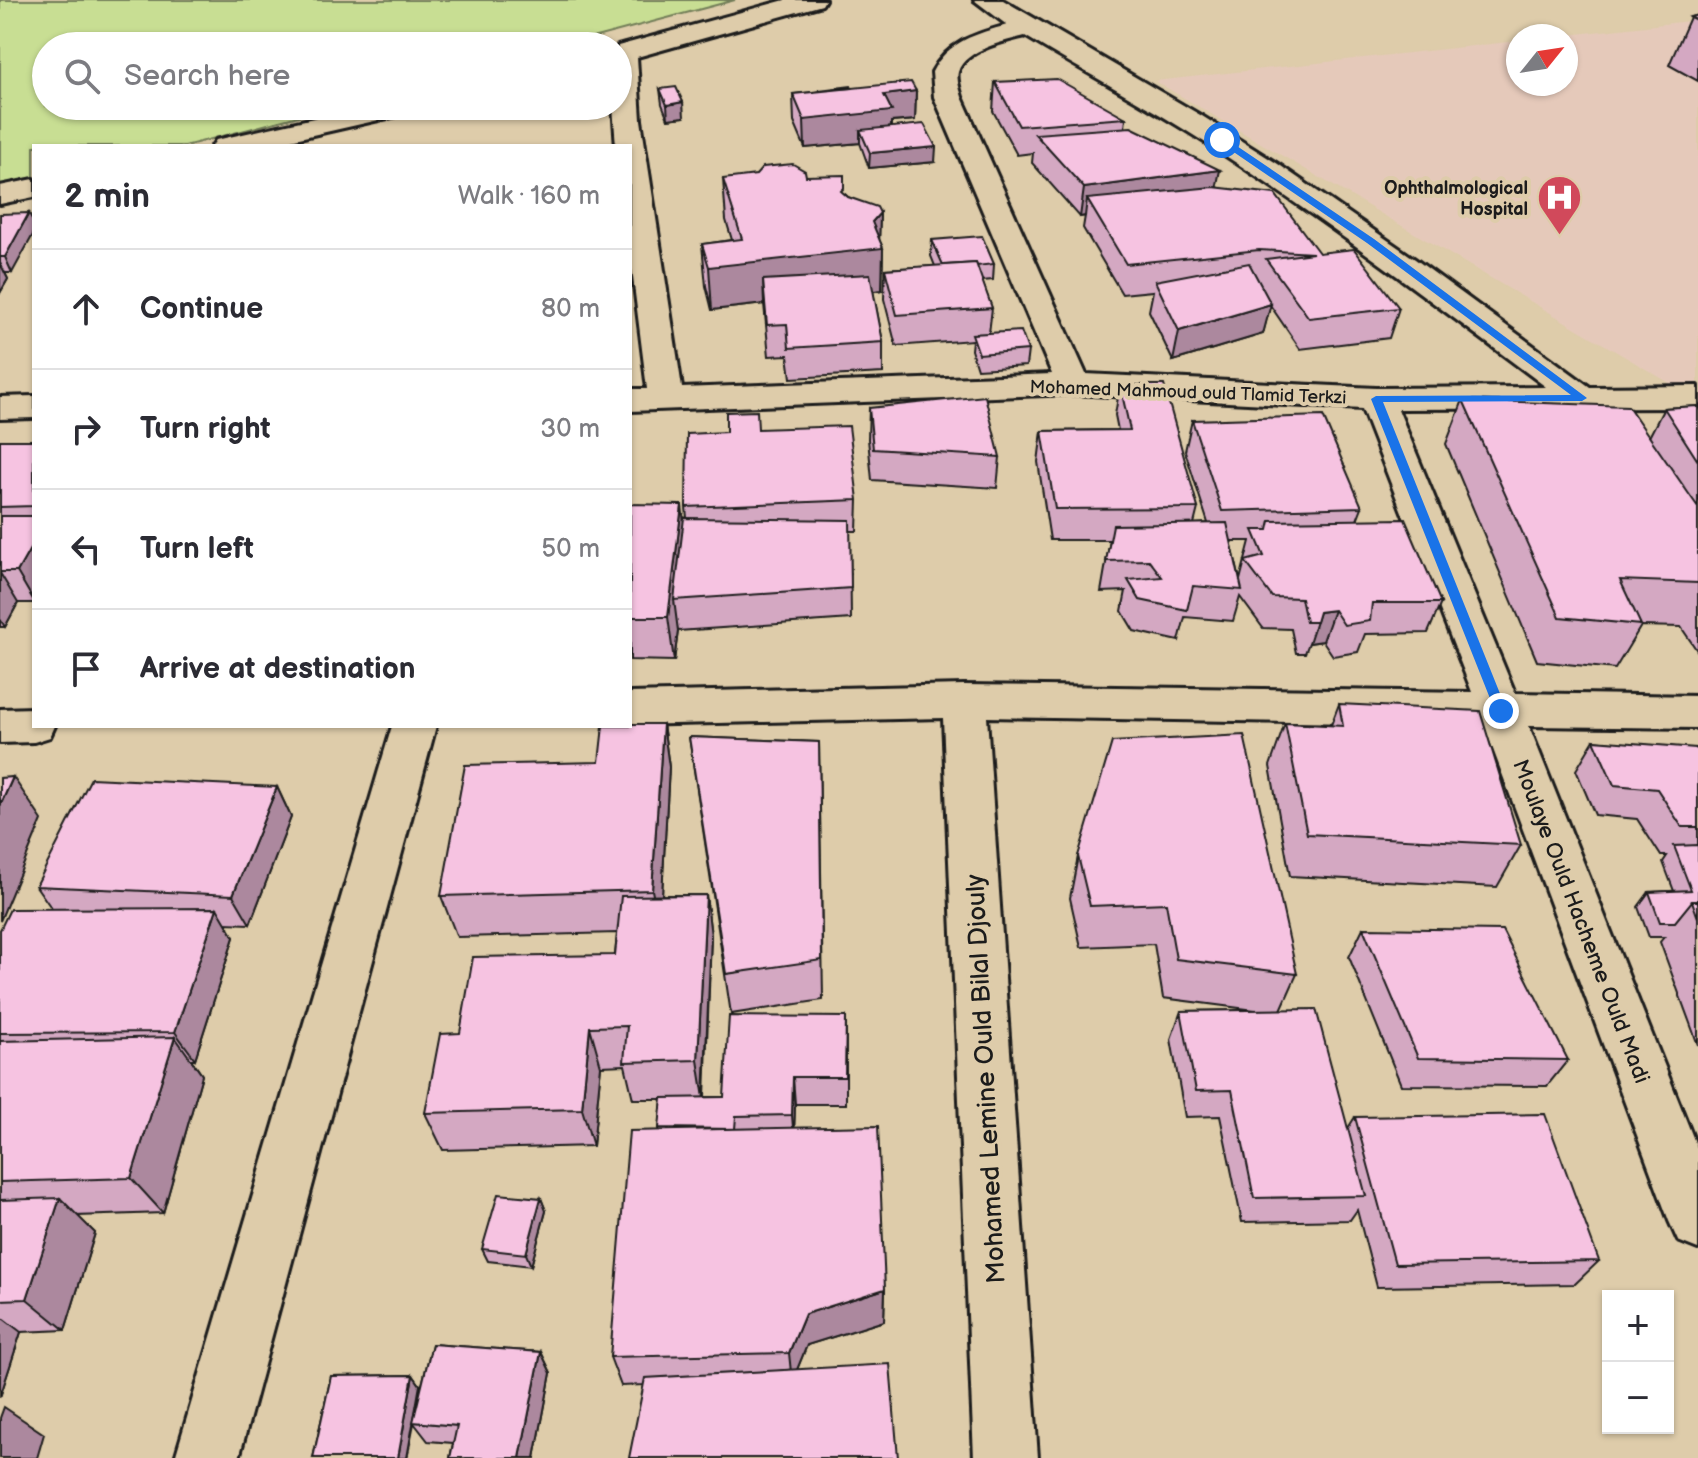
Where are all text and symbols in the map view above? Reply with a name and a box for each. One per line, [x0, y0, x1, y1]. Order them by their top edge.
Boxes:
north arrow [1506, 24, 1578, 96]
search box [32, 32, 632, 120]
icon: search [60, 54, 104, 98]
text: Search here [124, 58, 290, 94]
route start [1204, 122, 1240, 158]
hospital icon: Ophthalmological Hospital [1535, 174, 1583, 237]
text: 2 min [64, 176, 150, 217]
place label: Ophthalmological Hospital [1384, 178, 1528, 220]
text: Walk · 160 m [458, 181, 600, 212]
icon: ahead [64, 287, 108, 331]
text: Continue [140, 291, 263, 327]
text: 80 m [541, 294, 600, 325]
street label: Mohamed Mahmoud ould Tlamid Terkzi [1029, 376, 1347, 409]
icon: right [64, 407, 108, 451]
text: Turn right [140, 411, 271, 447]
text: 30 m [540, 414, 600, 445]
icon: left [64, 527, 108, 571]
text: Turn left [140, 531, 254, 567]
text: 50 m [541, 534, 600, 565]
icon: arrive [64, 647, 108, 691]
text: Arrive at destination [140, 651, 416, 687]
route end [1483, 693, 1519, 729]
street label: Moulaye Ould Hacheme Ould Madi [1506, 756, 1655, 1087]
street label: Mohamed Lemine Ould Bilal Djouly [960, 873, 1013, 1284]
map controls [1602, 1290, 1674, 1434]
button: + [1602, 1290, 1674, 1362]
button: − [1602, 1362, 1674, 1434]

